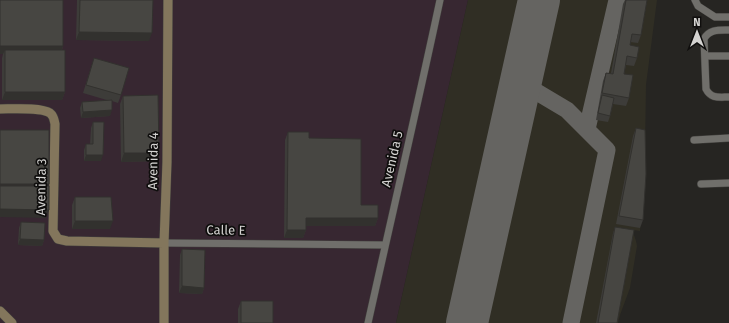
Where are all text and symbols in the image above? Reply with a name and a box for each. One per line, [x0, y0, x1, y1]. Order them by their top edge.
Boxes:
north arrow [677, 12, 717, 52]
text: N [693, 16, 701, 29]
street label: Avenida 5 [378, 130, 406, 188]
street label: Avenida 4 [145, 132, 161, 190]
street label: Avenida 3 [33, 158, 49, 216]
street label: Calle E [206, 222, 246, 238]

